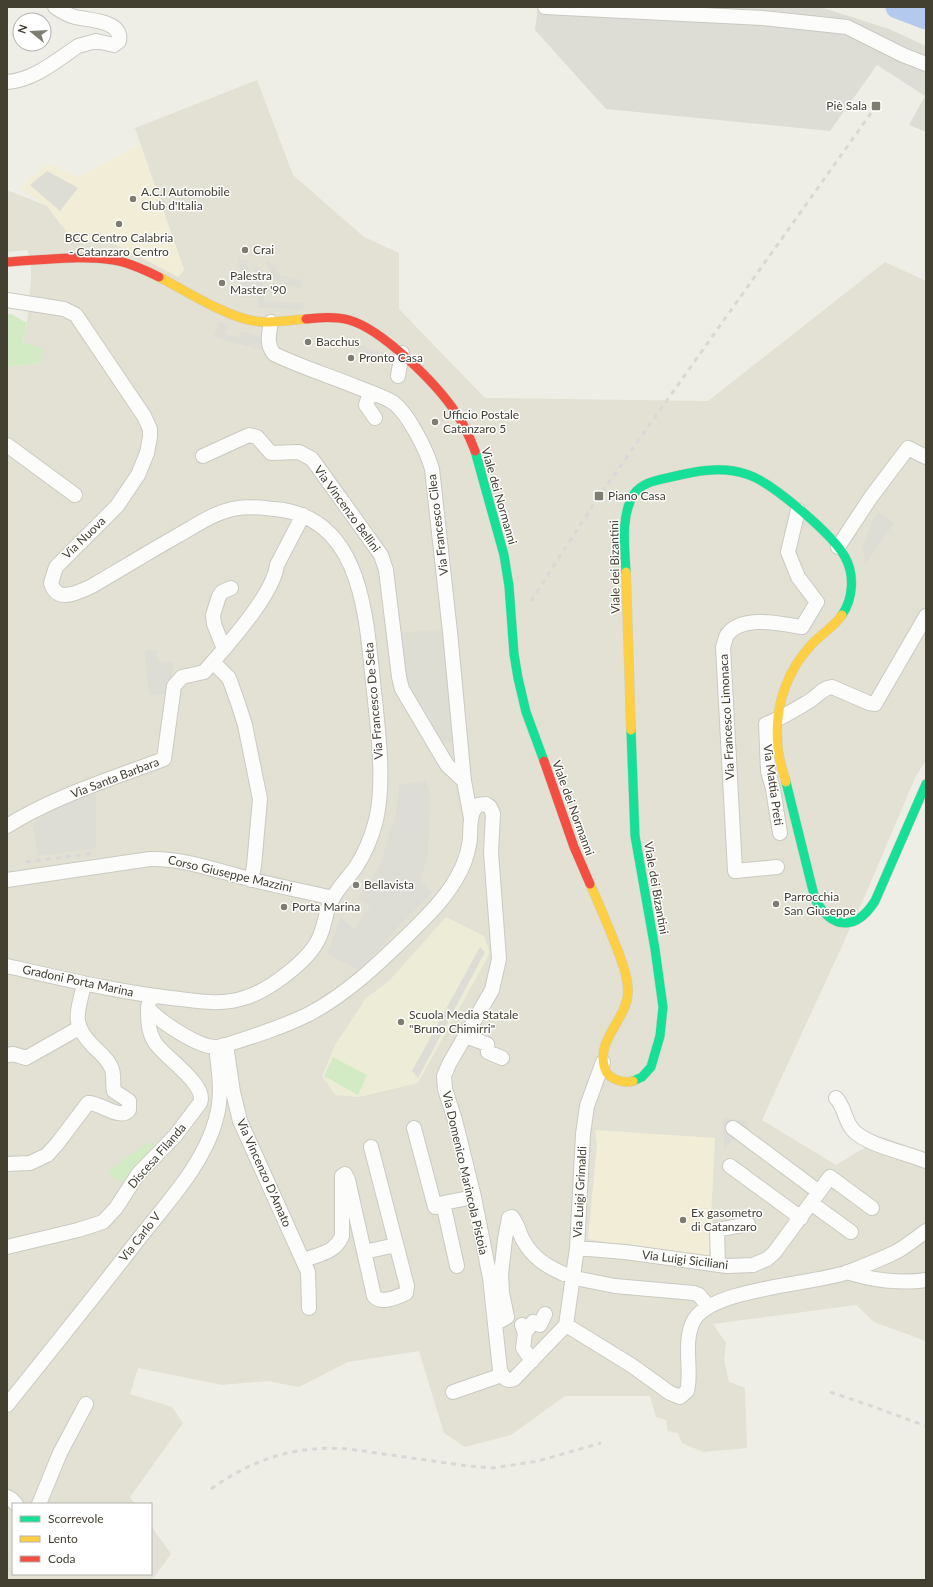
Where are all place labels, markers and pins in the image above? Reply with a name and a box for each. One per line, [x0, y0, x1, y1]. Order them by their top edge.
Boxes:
place label: Piè Sala [826, 98, 867, 113]
marker: Piè Sala [870, 100, 882, 112]
place label: A.C.I Automobile Club d'Italia [141, 184, 230, 213]
marker: A.C.I Automobile Club d'Italia [128, 194, 138, 204]
marker: BCC Centro Calabria - Catanzaro Centro [114, 219, 124, 229]
place label: BCC Centro Calabria - Catanzaro Centro [65, 230, 173, 259]
place label: Crai [253, 242, 274, 257]
marker: Crai [240, 245, 250, 255]
place label: Palestra Master '90 [230, 268, 286, 297]
marker: Palestra Master '90 [217, 278, 227, 288]
place label: Bacchus [316, 334, 360, 349]
marker: Bacchus [303, 337, 313, 347]
place label: Pronto Casa [359, 350, 423, 365]
marker: Pronto Casa [346, 353, 356, 363]
place label: Ufficio Postale Catanzaro 5 [443, 407, 519, 436]
marker: Ufficio Postale Catanzaro 5 [430, 417, 440, 427]
place label: Piano Casa [608, 488, 666, 503]
marker: Piano Casa [593, 490, 605, 502]
place label: Bellavista [364, 877, 414, 892]
marker: Bellavista [351, 880, 361, 890]
place label: Parrocchia San Giuseppe [784, 889, 856, 918]
place label: Porta Marina [292, 899, 360, 914]
marker: Parrocchia San Giuseppe [771, 899, 781, 909]
marker: Porta Marina [279, 902, 289, 912]
place label: Scuola Media Statale "Bruno Chimirri" [409, 1007, 518, 1036]
marker: Scuola Media Statale "Bruno Chimirri" [396, 1017, 406, 1027]
place label: Ex gasometro di Catanzaro [691, 1205, 763, 1234]
marker: Ex gasometro di Catanzaro [678, 1215, 688, 1225]

